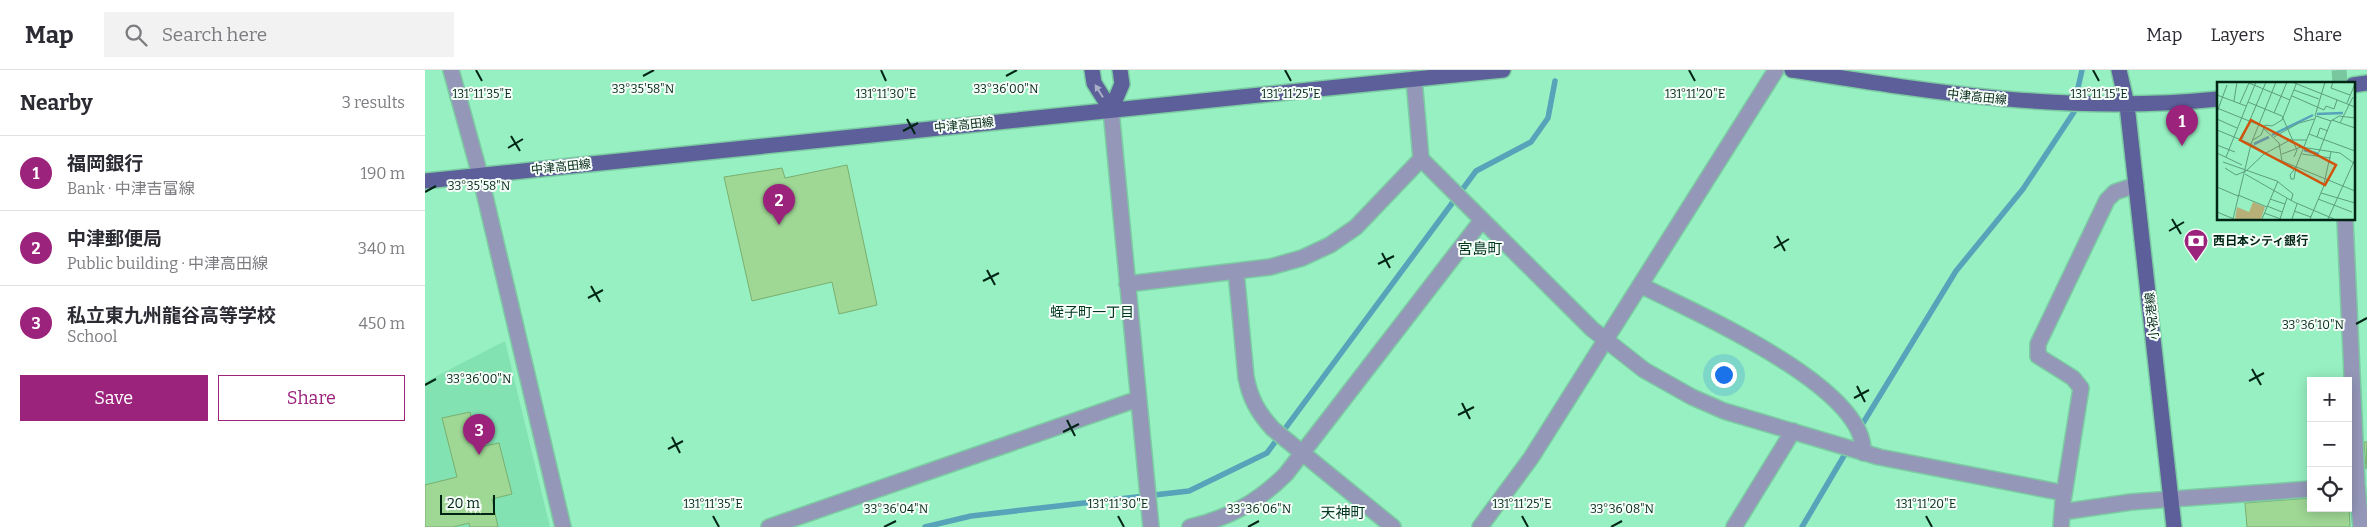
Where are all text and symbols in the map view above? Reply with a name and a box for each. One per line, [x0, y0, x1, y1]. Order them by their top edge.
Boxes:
search box [104, 12, 454, 57]
text: Map [25, 21, 74, 49]
icon: search [122, 21, 150, 49]
text: Search here [162, 23, 267, 46]
text: Map [2146, 24, 2182, 46]
text: Layers [2210, 24, 2265, 46]
text: Share [2293, 24, 2342, 46]
text: 33°35'58"N [612, 82, 675, 96]
text: 33°36'00"N [974, 82, 1039, 96]
inset map [2217, 82, 2355, 220]
one-way arrow [1094, 84, 1103, 98]
text: 131°11'35"E [452, 87, 512, 101]
text: 131°11'30"E [856, 87, 916, 101]
text: 131°11'25"E [1262, 87, 1320, 101]
text: 131°11'20"E [1665, 87, 1725, 101]
street label: 中津高田線 [1946, 87, 2008, 107]
text: 131°11'15"E [2070, 87, 2128, 101]
text: Nearby [20, 90, 93, 116]
text: 3 results [342, 93, 405, 112]
pin: 1 [2166, 105, 2198, 146]
street label: 中津高田線 [933, 115, 995, 135]
text: 福岡銀行 [67, 152, 143, 175]
street label: 中津高田線 [530, 157, 592, 177]
text: 1 [33, 164, 39, 183]
text: 190 m [360, 164, 405, 183]
text: Bank · 中津吉富線 [67, 179, 195, 198]
text: 33°35'58"N [448, 179, 511, 193]
pin: 2 [763, 184, 795, 225]
text: 中津郵便局 [67, 227, 162, 250]
bank icon: 西日本シティ銀行 [2183, 228, 2209, 262]
place label: 西日本シティ銀行 [2213, 234, 2308, 248]
text: 2 [31, 239, 41, 258]
text: 340 m [358, 239, 405, 258]
district label: 宮島町 [1457, 240, 1503, 258]
text: Public building · 中津高田線 [67, 254, 268, 273]
street label: 小祝港線 [2143, 291, 2161, 341]
text: 私立東九州龍谷高等学校 [67, 304, 276, 327]
district label: 蛭子町一丁目 [1050, 304, 1134, 321]
text: 3 [31, 314, 41, 333]
text: 450 m [358, 314, 405, 333]
text: 33°36'10"N [2282, 318, 2345, 332]
text: School [67, 327, 117, 346]
your location [1711, 362, 1737, 388]
text: 33°36'00"N [447, 372, 512, 386]
button: Save [20, 375, 208, 421]
button: Share [218, 375, 405, 421]
map controls [2307, 377, 2352, 512]
button: + [2307, 377, 2352, 422]
pin: 3 [463, 414, 495, 455]
button: − [2307, 422, 2352, 467]
button: locate [2307, 467, 2352, 512]
scale bar [440, 492, 495, 515]
text: 20 m [447, 495, 480, 512]
text: 131°11'35"E [683, 497, 743, 511]
text: 131°11'30"E [1088, 497, 1148, 511]
text: 131°11'25"E [1493, 497, 1551, 511]
text: 131°11'20"E [1896, 497, 1956, 511]
text: 33°36'04"N [864, 502, 929, 516]
text: 33°36'06"N [1227, 502, 1292, 516]
text: 33°36'08"N [1590, 502, 1655, 516]
district label: 天神町 [1320, 504, 1366, 522]

